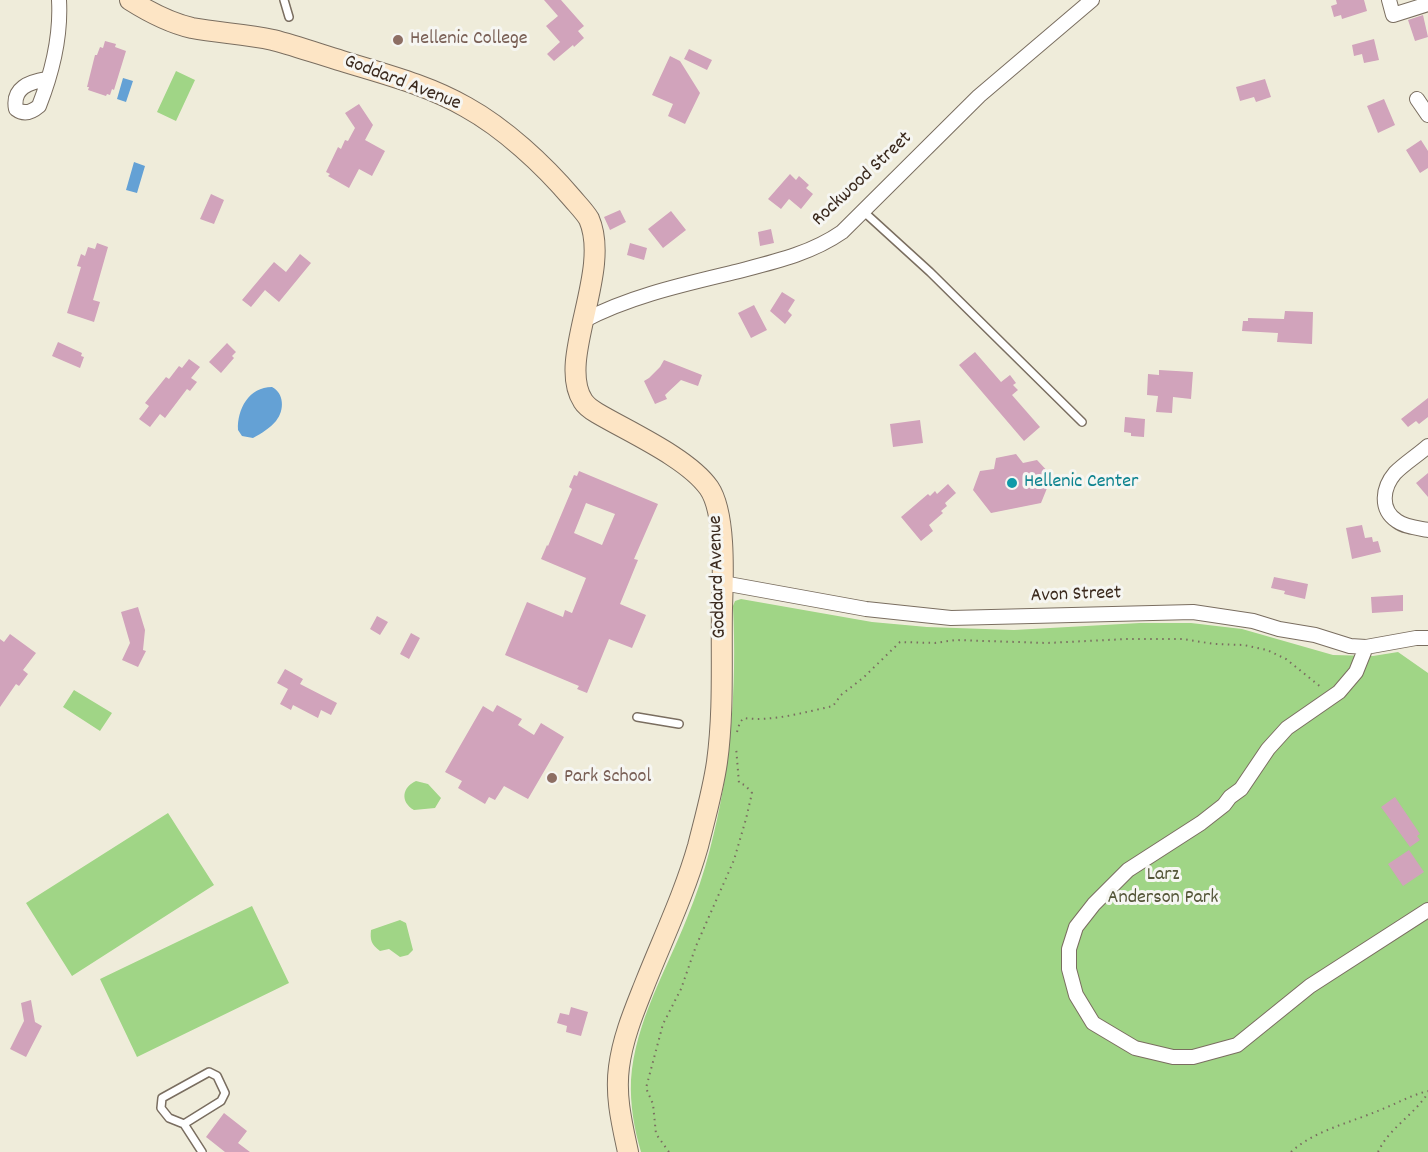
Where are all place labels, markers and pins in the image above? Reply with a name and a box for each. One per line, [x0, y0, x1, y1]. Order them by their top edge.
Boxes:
place label: Hellenic College [410, 28, 528, 52]
marker: Hellenic College [391, 33, 405, 47]
place label: Hellenic Center [1024, 471, 1138, 495]
marker: Hellenic Center [1005, 476, 1019, 490]
place label: Park School [564, 766, 651, 790]
marker: Park School [545, 771, 559, 785]

